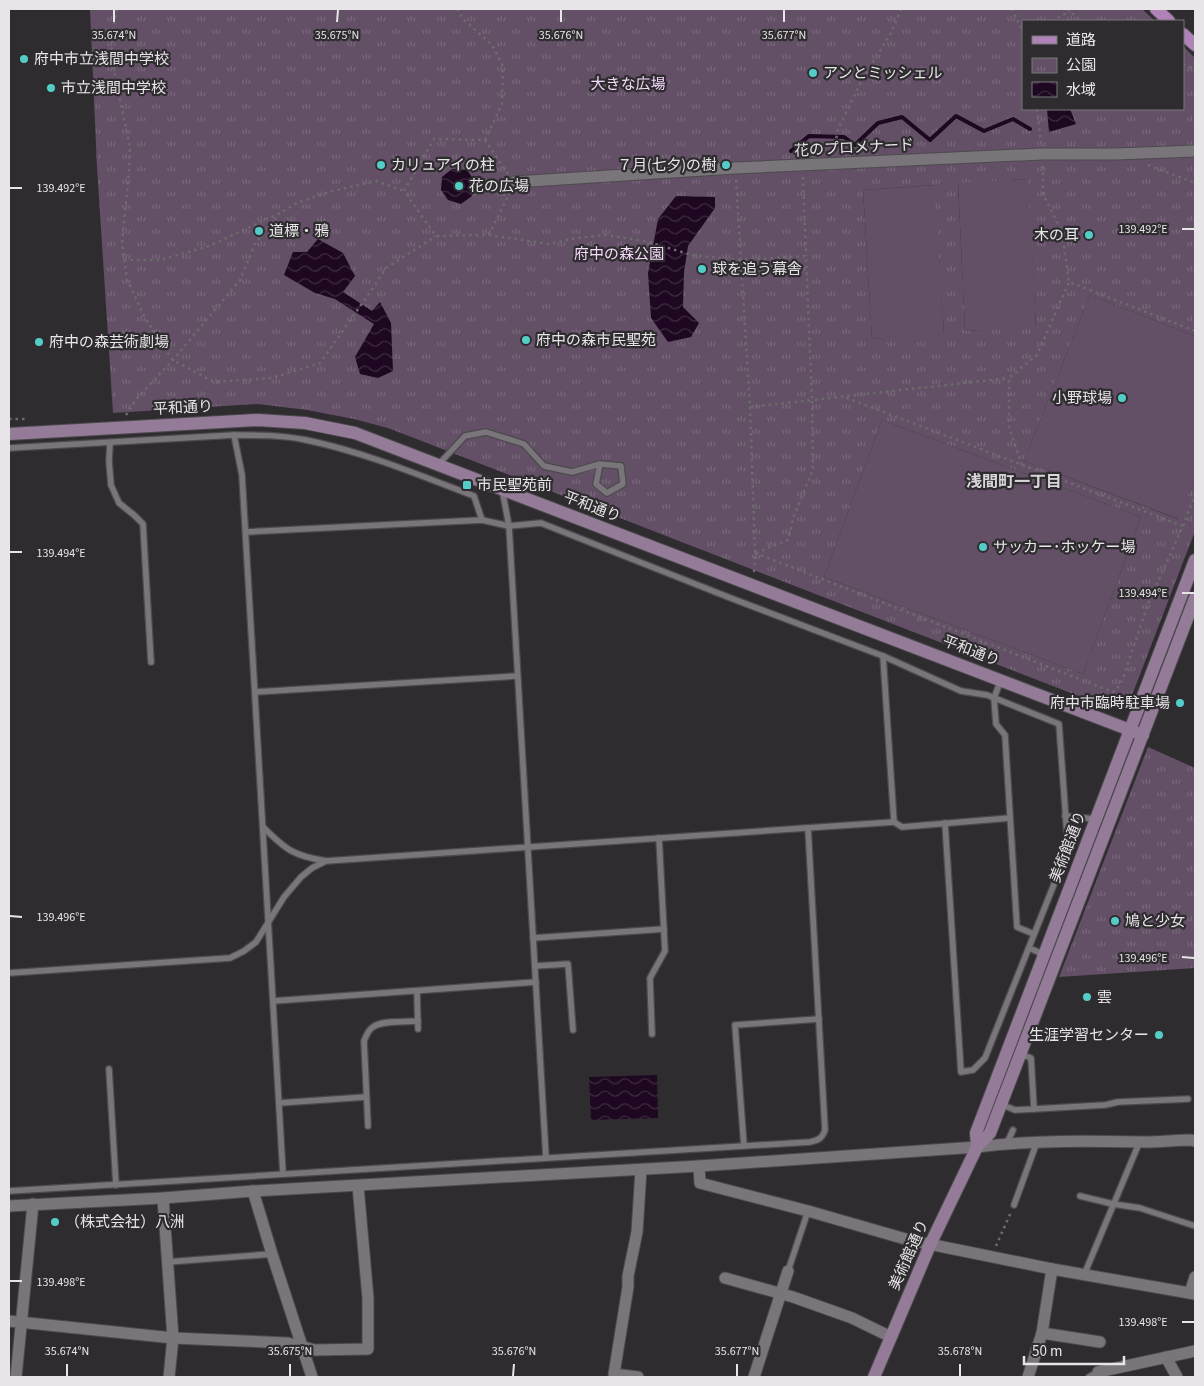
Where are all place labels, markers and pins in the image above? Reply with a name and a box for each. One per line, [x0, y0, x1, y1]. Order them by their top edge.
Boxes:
place label: 府中市立浅間中学校 [34, 49, 169, 70]
marker: 府中市立浅間中学校 [18, 53, 30, 65]
place label: アンとミッシェル [823, 63, 942, 84]
marker: アンとミッシェル [807, 67, 819, 79]
place label: 市立浅間中学校 [61, 78, 166, 99]
marker: 市立浅間中学校 [45, 82, 57, 94]
place label: カリュアイの柱 [391, 155, 495, 176]
place label: ７月(七夕)の樹 [617, 155, 716, 176]
marker: カリュアイの柱 [375, 159, 387, 171]
marker: ７月(七夕)の樹 [720, 159, 732, 171]
place label: 花の広場 [469, 176, 529, 197]
marker: 花の広場 [453, 180, 465, 192]
place label: 道標・鴉 [269, 221, 329, 242]
marker: 道標・鴉 [253, 225, 265, 237]
place label: 木の耳 [1034, 225, 1079, 246]
marker: 木の耳 [1083, 229, 1095, 241]
place label: 球を追う幕舎 [712, 259, 802, 280]
marker: 球を追う幕舎 [696, 263, 708, 275]
place label: 府中の森市民聖苑 [536, 330, 656, 351]
place label: 府中の森芸術劇場 [49, 332, 169, 353]
marker: 府中の森市民聖苑 [520, 334, 532, 346]
marker: 府中の森芸術劇場 [33, 336, 45, 348]
place label: 小野球場 [1052, 388, 1112, 409]
marker: 小野球場 [1116, 392, 1128, 404]
place label: 市民聖苑前 [477, 475, 552, 496]
marker: 市民聖苑前 [461, 479, 473, 491]
place label: サッカー･ホッケー場 [993, 537, 1136, 558]
marker: サッカー･ホッケー場 [977, 541, 989, 553]
place label: 府中市臨時駐車場 [1050, 693, 1170, 714]
marker: 府中市臨時駐車場 [1174, 697, 1186, 709]
place label: 鳩と少女 [1125, 911, 1185, 932]
marker: 鳩と少女 [1109, 915, 1121, 927]
place label: 雲 [1097, 987, 1112, 1008]
marker: 雲 [1081, 991, 1093, 1003]
place label: 生涯学習センター [1029, 1025, 1149, 1046]
marker: 生涯学習センター [1153, 1029, 1165, 1041]
place label: （株式会社）八洲 [65, 1212, 185, 1233]
marker: （株式会社）八洲 [49, 1216, 61, 1228]

